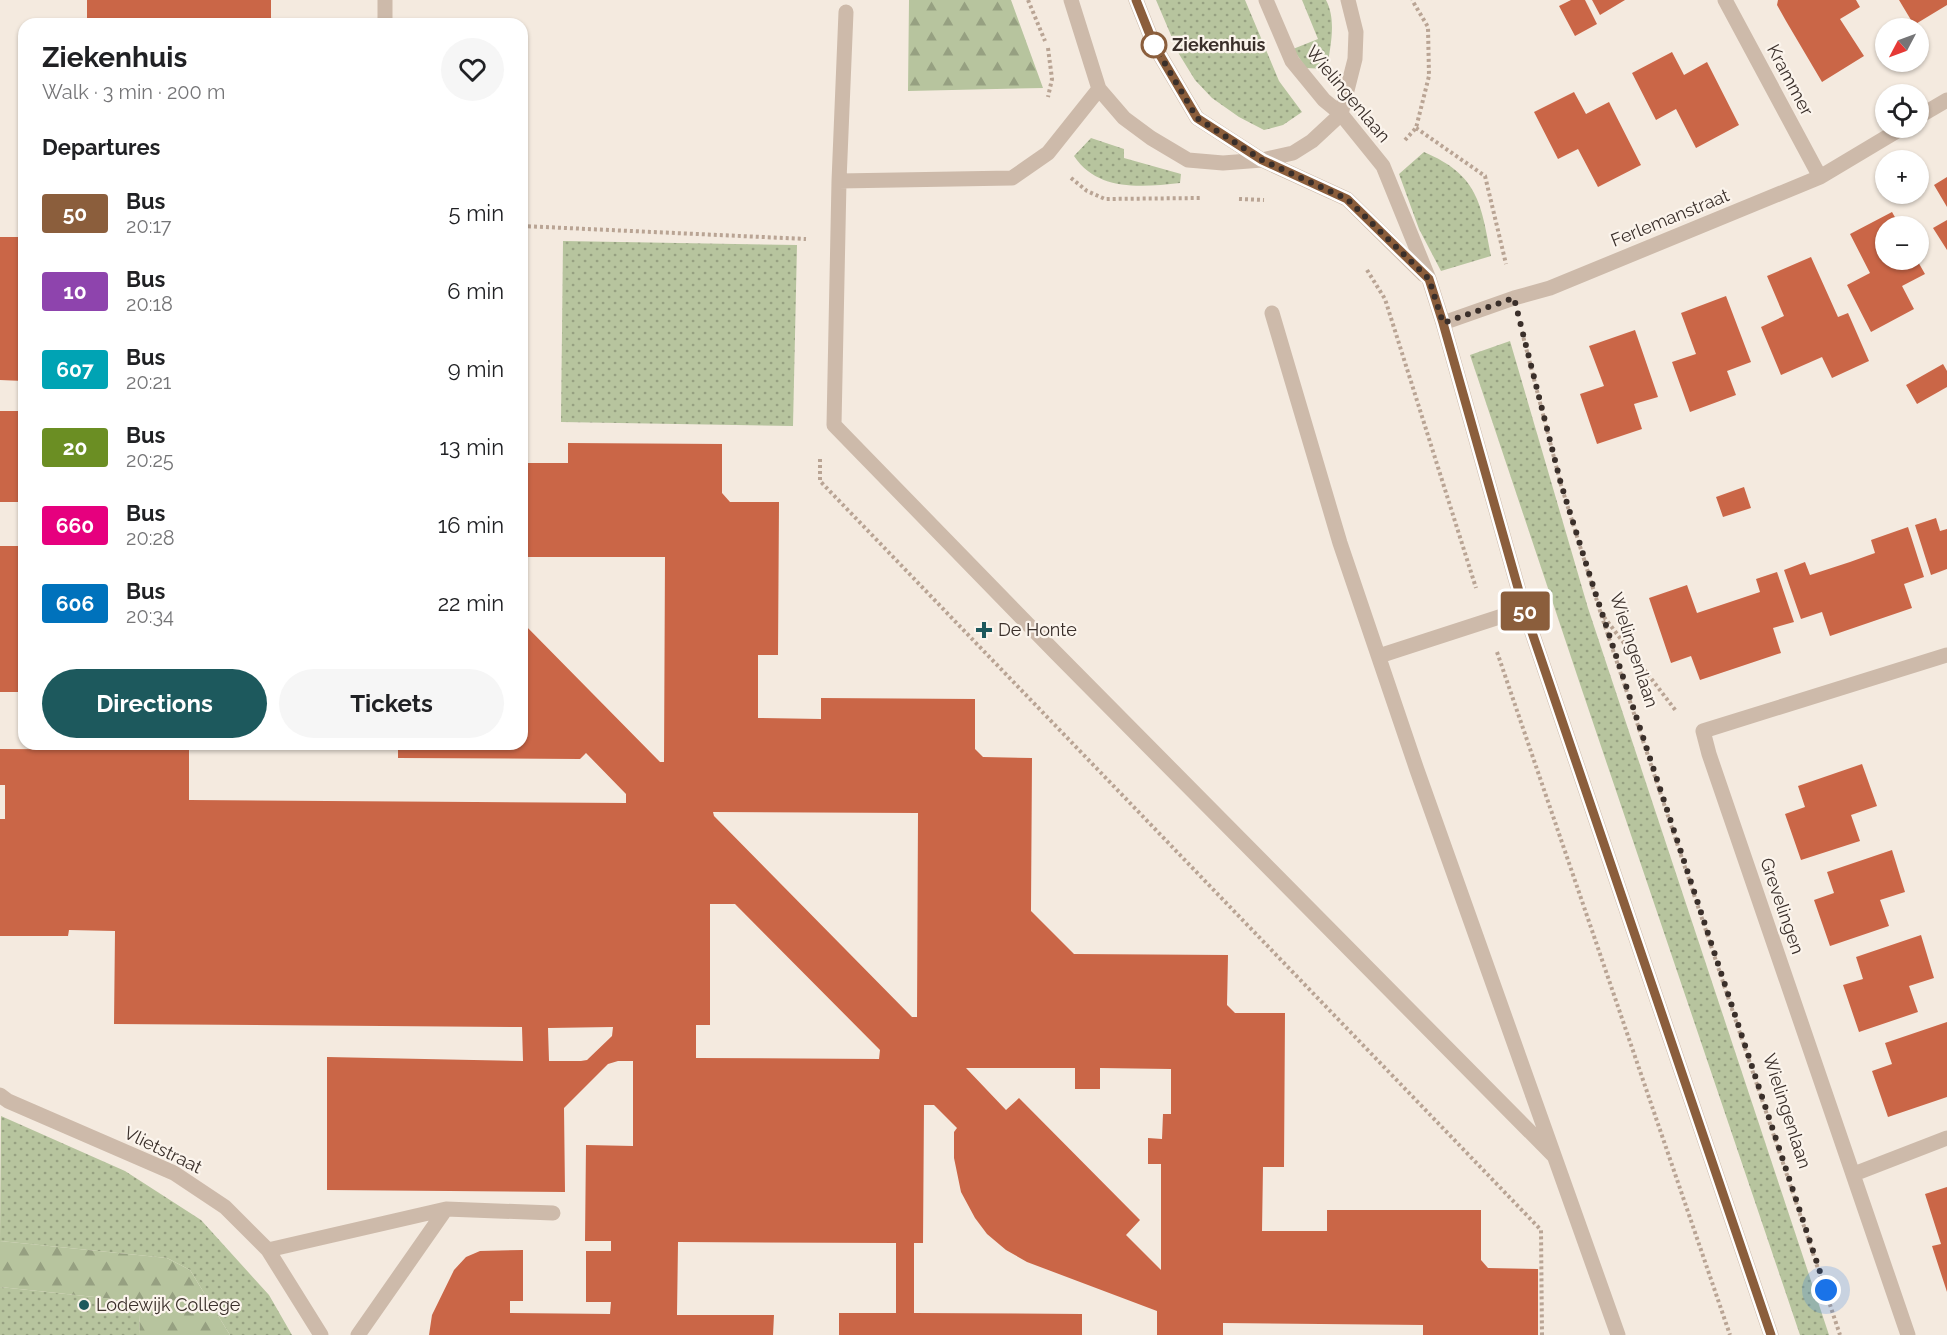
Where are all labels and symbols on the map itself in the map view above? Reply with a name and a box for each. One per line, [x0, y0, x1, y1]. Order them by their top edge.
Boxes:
north arrow [1875, 18, 1929, 72]
marker: Ziekenhuis [1141, 32, 1167, 58]
place label: Ziekenhuis [1172, 34, 1265, 55]
street label: Wielingenlaan [1302, 41, 1395, 146]
street label: Krammer [1763, 41, 1818, 120]
street label: Ferlemanstraat [1608, 184, 1732, 251]
street label: Wielingenlaan [1606, 590, 1663, 710]
line badge: 50 [1498, 592, 1552, 630]
place label: De Honte [998, 619, 1077, 640]
marker: De Honte [975, 621, 993, 639]
street label: Grevelingen [1756, 855, 1809, 957]
street label: Wielingenlaan [1759, 1051, 1816, 1171]
street label: Vlietstraat [121, 1122, 206, 1177]
your location [1811, 1275, 1841, 1305]
place label: Lodewijk College [96, 1294, 241, 1315]
marker: Lodewijk College [77, 1298, 91, 1312]

